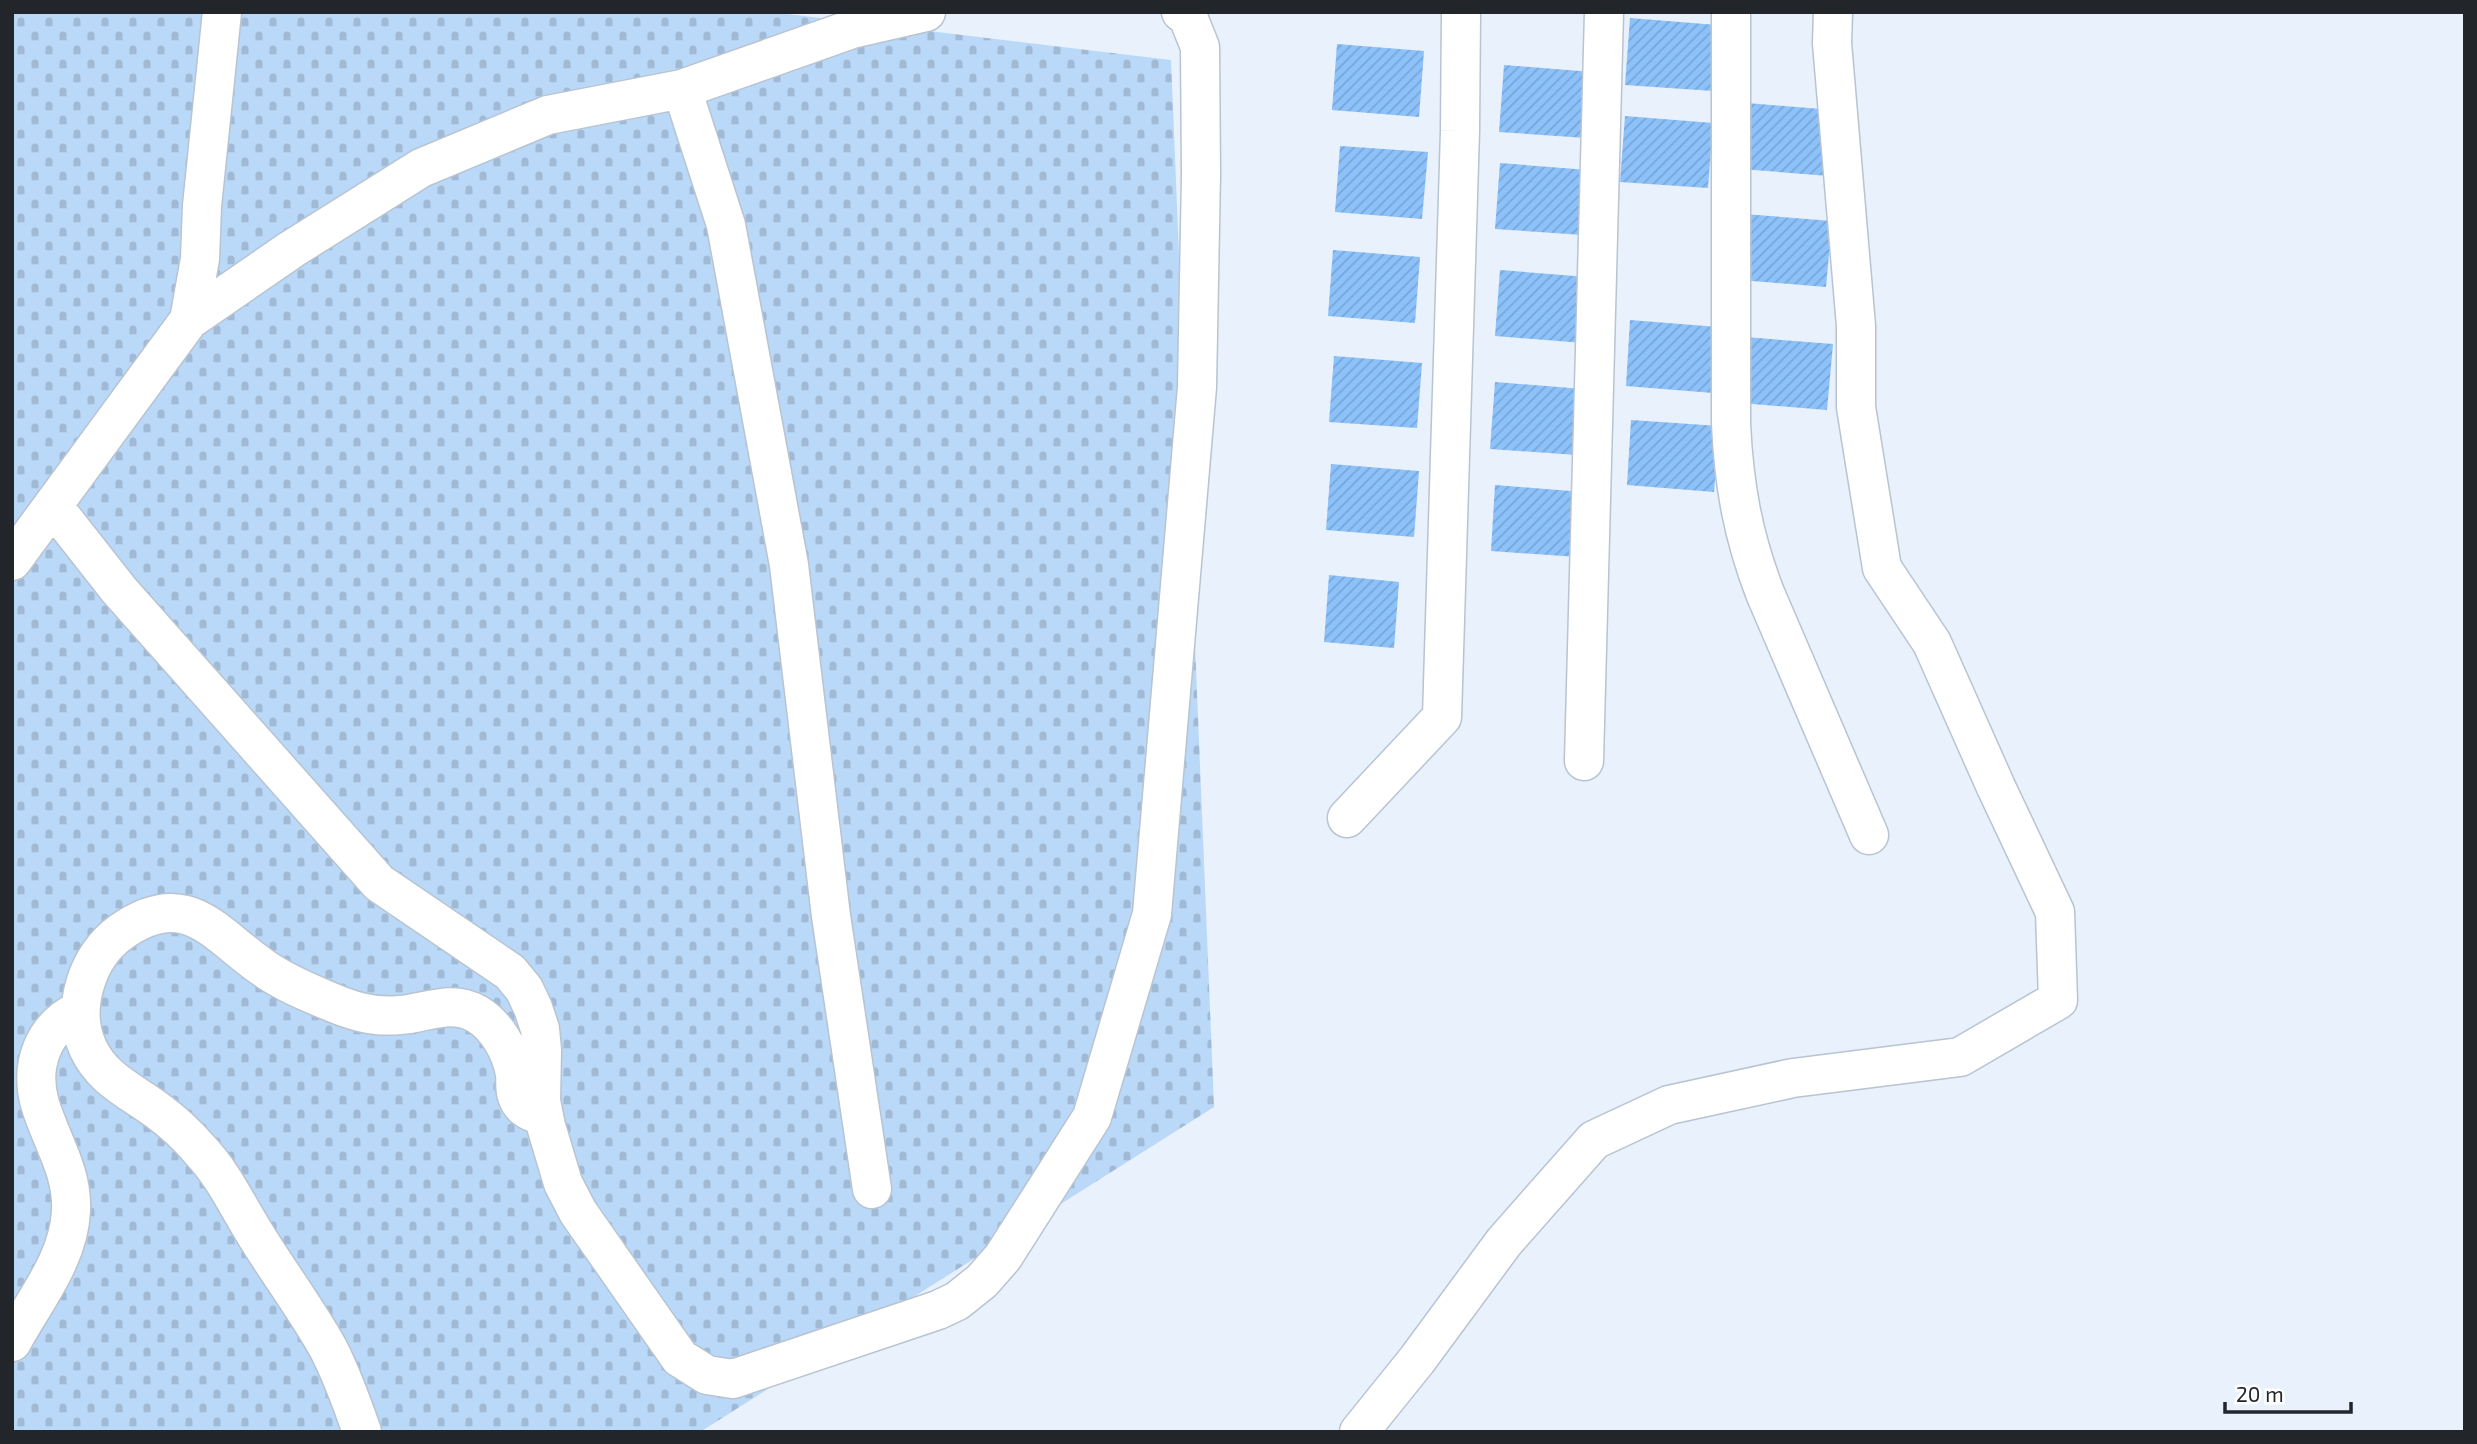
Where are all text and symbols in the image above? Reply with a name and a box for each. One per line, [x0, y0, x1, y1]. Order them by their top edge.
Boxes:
scale bar [2225, 1370, 2351, 1414]
text: 20 m [2236, 1381, 2284, 1406]

